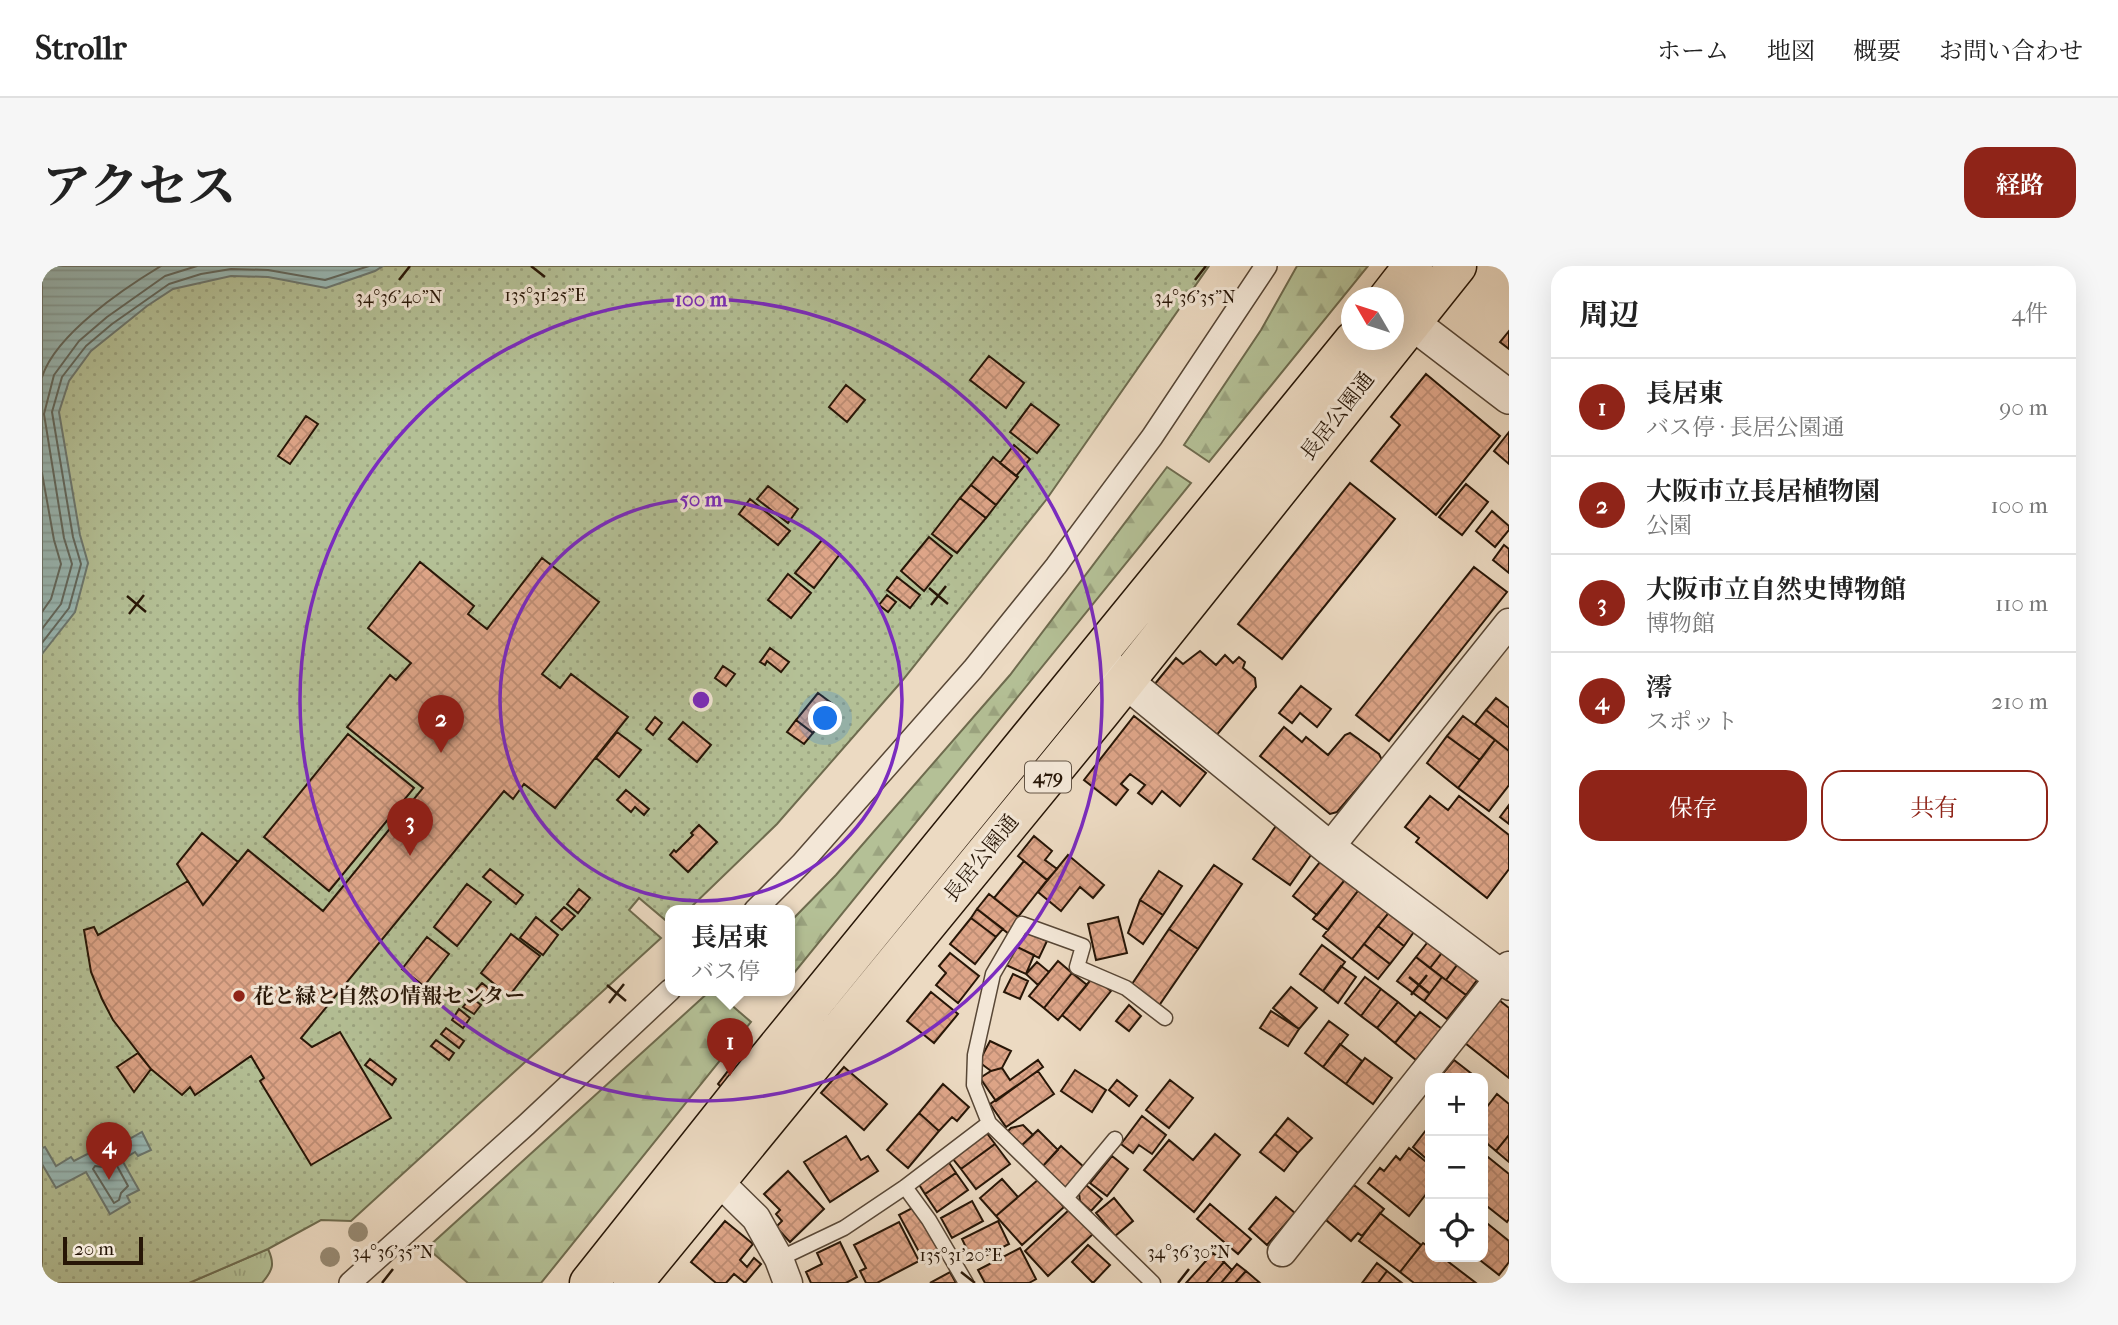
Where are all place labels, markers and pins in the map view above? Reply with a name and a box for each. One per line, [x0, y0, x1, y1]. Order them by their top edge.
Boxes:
centre of rings [689, 688, 713, 712]
pin: 2 [418, 695, 464, 753]
pin: 3 [387, 798, 433, 856]
place label: 花と緑と自然の情報センター [253, 984, 525, 1008]
marker: 花と緑と自然の情報センター [231, 988, 247, 1004]
pin: 1 [707, 1018, 753, 1076]
pin: 4 [86, 1122, 132, 1180]

